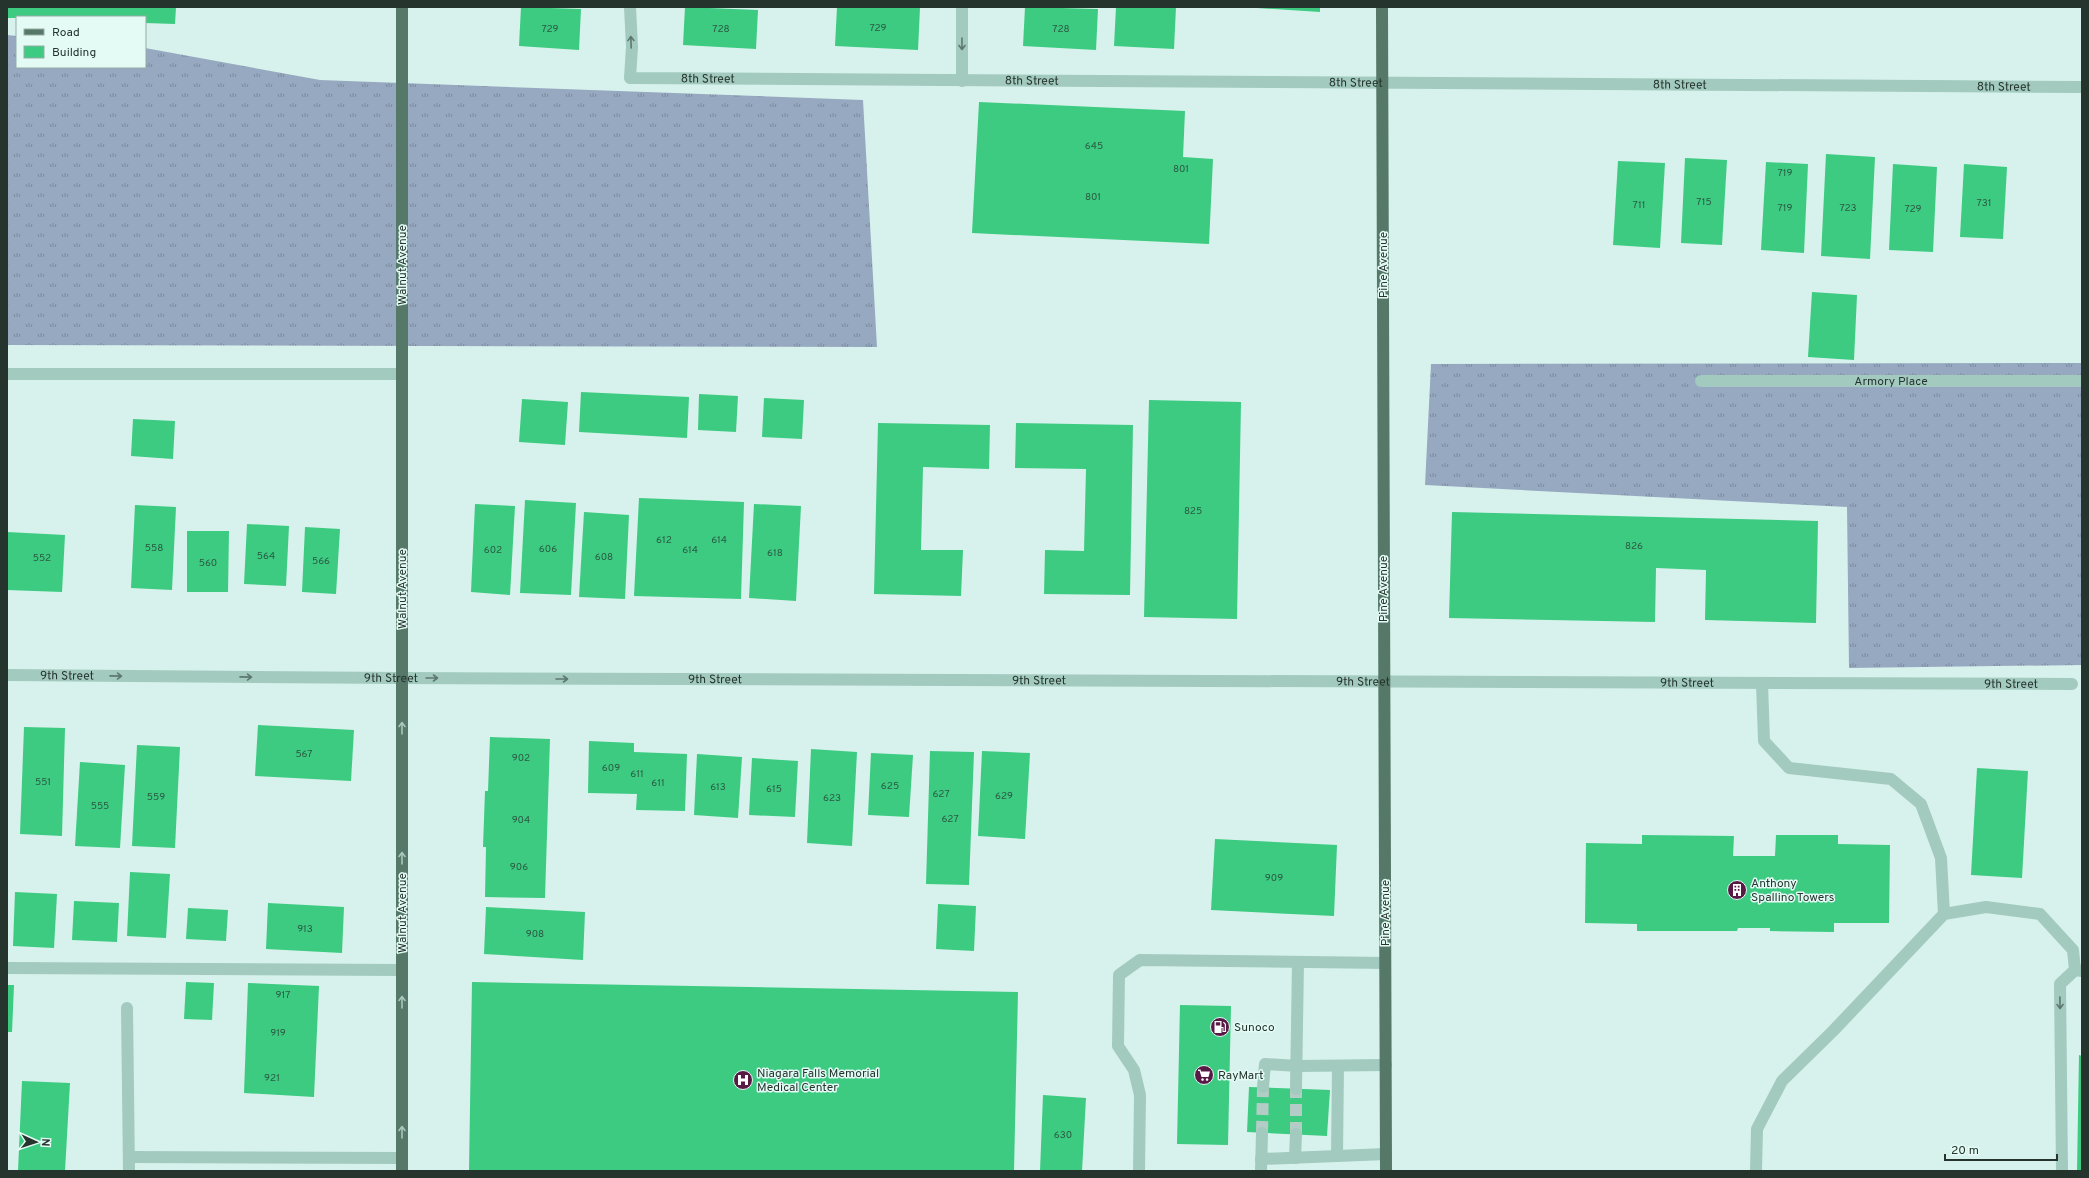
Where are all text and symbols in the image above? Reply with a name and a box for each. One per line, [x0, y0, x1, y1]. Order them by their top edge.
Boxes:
legend [16, 16, 146, 68]
house number: 729 [869, 22, 887, 35]
house number: 729 [541, 23, 559, 36]
house number: 728 [712, 23, 730, 36]
house number: 728 [1052, 23, 1070, 36]
text: Road [52, 25, 80, 41]
one-way arrow [628, 36, 635, 49]
one-way arrow [958, 37, 966, 50]
text: Building [52, 45, 96, 61]
street label: 8th Street [681, 71, 735, 88]
street label: 8th Street [1005, 73, 1059, 90]
street label: 8th Street [1329, 75, 1383, 92]
street label: 8th Street [1653, 77, 1707, 94]
street label: 8th Street [1977, 79, 2031, 96]
house number: 645 [1085, 140, 1103, 153]
house number: 801 [1173, 163, 1189, 176]
house number: 719 [1777, 167, 1793, 180]
house number: 801 [1085, 191, 1101, 204]
house number: 715 [1696, 196, 1712, 209]
house number: 731 [1977, 197, 1991, 210]
house number: 711 [1633, 199, 1645, 212]
house number: 719 [1777, 202, 1793, 215]
house number: 723 [1839, 202, 1857, 215]
house number: 729 [1904, 203, 1922, 216]
street label: Walnut Avenue [395, 225, 411, 305]
street label: Pine Avenue [1376, 232, 1392, 298]
street label: Armory Place [1854, 374, 1928, 390]
house number: 825 [1184, 505, 1202, 518]
house number: 612 [656, 534, 672, 547]
house number: 614 [711, 534, 727, 547]
house number: 826 [1625, 540, 1643, 553]
house number: 558 [145, 542, 163, 555]
house number: 606 [539, 543, 557, 556]
house number: 602 [484, 544, 502, 557]
house number: 614 [682, 544, 698, 557]
house number: 618 [767, 547, 783, 560]
street label: Walnut Avenue [395, 549, 411, 629]
house number: 564 [257, 550, 275, 563]
house number: 608 [595, 551, 613, 564]
house number: 552 [33, 552, 51, 565]
house number: 566 [312, 555, 330, 568]
street label: Pine Avenue [1376, 556, 1392, 622]
house number: 560 [199, 557, 217, 570]
street label: 9th Street [40, 668, 94, 685]
street label: 9th Street [364, 671, 418, 687]
one-way arrow [109, 672, 122, 680]
street label: 9th Street [688, 672, 742, 688]
one-way arrow [239, 673, 252, 681]
street label: 9th Street [1012, 673, 1066, 689]
one-way arrow [425, 674, 438, 682]
street label: 9th Street [1336, 674, 1390, 691]
one-way arrow [555, 675, 568, 683]
street label: 9th Street [1660, 676, 1714, 692]
street label: 9th Street [1984, 677, 2038, 693]
one-way arrow [398, 722, 406, 735]
house number: 567 [295, 748, 313, 761]
house number: 902 [512, 752, 530, 765]
house number: 609 [602, 762, 620, 775]
house number: 611 [630, 768, 644, 781]
house number: 551 [35, 776, 51, 789]
house number: 611 [651, 777, 665, 790]
house number: 625 [881, 780, 899, 793]
house number: 613 [710, 781, 726, 794]
house number: 615 [766, 783, 782, 796]
house number: 627 [932, 788, 950, 801]
house number: 629 [995, 790, 1013, 803]
house number: 559 [147, 791, 165, 804]
house number: 623 [823, 792, 841, 805]
house number: 555 [91, 800, 109, 813]
house number: 627 [941, 813, 959, 826]
house number: 904 [512, 814, 530, 827]
one-way arrow [398, 852, 406, 865]
house number: 906 [510, 861, 528, 874]
house number: 909 [1265, 872, 1283, 885]
street label: Walnut Avenue [395, 873, 411, 953]
place label: Anthony Spallino Towers [1751, 876, 1834, 906]
building icon: Anthony Spallino Towers [1726, 879, 1748, 901]
street label: Pine Avenue [1378, 880, 1394, 946]
house number: 913 [297, 923, 313, 936]
house number: 908 [526, 928, 544, 941]
house number: 917 [276, 989, 290, 1002]
one-way arrow [398, 996, 406, 1009]
one-way arrow [2056, 996, 2064, 1009]
fuel station icon: Sunoco [1209, 1016, 1231, 1038]
place label: Sunoco [1234, 1020, 1275, 1036]
house number: 919 [270, 1027, 286, 1040]
supermarket icon: RayMart [1193, 1064, 1215, 1086]
place label: Niagara Falls Memorial Medical Center [757, 1066, 879, 1096]
place label: RayMart [1218, 1068, 1264, 1084]
hospital icon: Niagara Falls Memorial Medical Center [732, 1069, 754, 1091]
house number: 921 [264, 1072, 280, 1085]
north arrow [16, 1122, 56, 1162]
one-way arrow [398, 1126, 406, 1139]
house number: 630 [1054, 1129, 1072, 1142]
scale bar [1945, 1136, 2057, 1162]
text: N [38, 1138, 52, 1147]
text: 20 m [1951, 1143, 1979, 1159]

